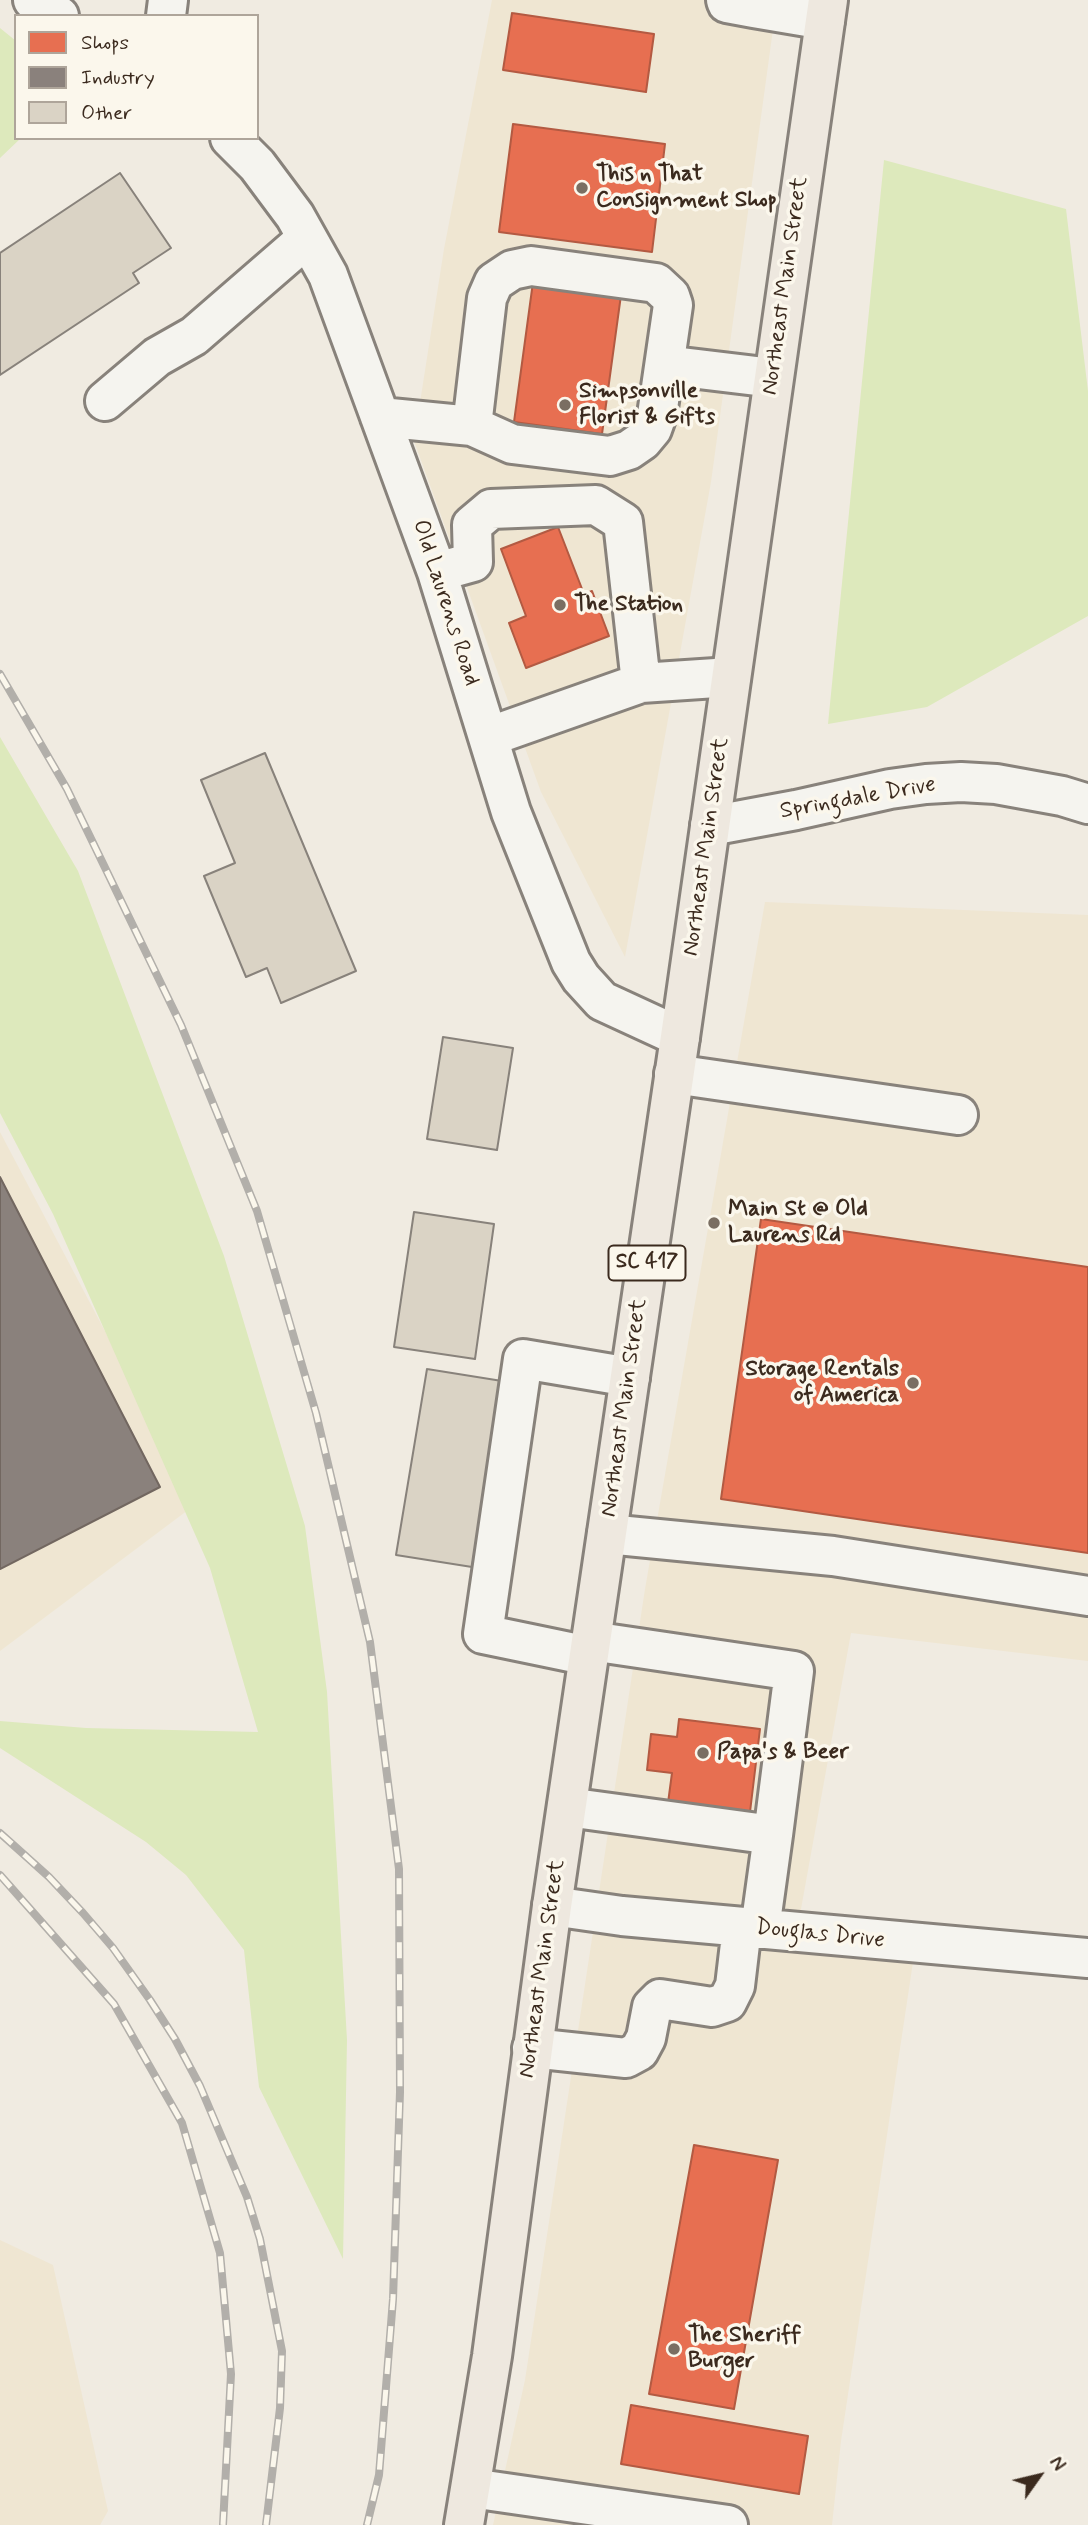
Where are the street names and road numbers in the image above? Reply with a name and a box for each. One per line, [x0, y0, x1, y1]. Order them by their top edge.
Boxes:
street label: Northeast Main Street [757, 175, 815, 397]
street label: Old Laurens Road [405, 516, 485, 690]
street label: Northeast Main Street [678, 736, 736, 958]
street label: Springdale Drive [778, 772, 938, 826]
road number: SC 417 [608, 1246, 686, 1280]
street label: Northeast Main Street [596, 1297, 654, 1519]
street label: Northeast Main Street [514, 1858, 572, 2080]
street label: Douglas Drive [754, 1914, 886, 1956]

